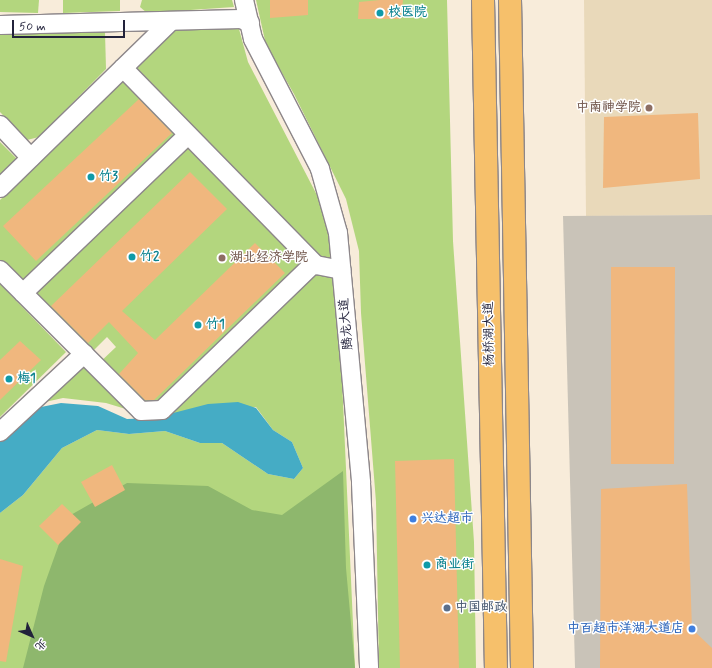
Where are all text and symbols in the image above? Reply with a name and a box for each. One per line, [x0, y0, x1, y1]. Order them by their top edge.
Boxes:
place label: 校医院 [388, 5, 427, 21]
marker: 校医院 [375, 8, 385, 18]
scale bar [14, 12, 127, 38]
text: 50 m [19, 19, 46, 35]
place label: 中南神学院 [576, 100, 641, 116]
marker: 中南神学院 [644, 103, 654, 113]
place label: 竹3 [99, 169, 118, 185]
marker: 竹3 [86, 172, 96, 182]
place label: 竹2 [140, 249, 159, 265]
place label: 湖北经济学院 [230, 250, 308, 266]
marker: 竹2 [127, 252, 137, 262]
marker: 湖北经济学院 [217, 253, 227, 263]
street label: 腾龙大道 [337, 297, 357, 351]
street label: 杨桥湖大道 [482, 301, 498, 367]
place label: 竹1 [206, 317, 225, 333]
marker: 竹1 [193, 320, 203, 330]
place label: 梅1 [17, 371, 36, 387]
marker: 梅1 [4, 374, 14, 384]
place label: 兴达超市 [421, 511, 473, 527]
marker: 兴达超市 [408, 514, 418, 524]
place label: 商业街 [435, 557, 474, 573]
marker: 商业街 [422, 560, 432, 570]
place label: 中国邮政 [455, 600, 507, 616]
marker: 中国邮政 [442, 603, 452, 613]
north arrow [12, 616, 52, 656]
place label: 中百超市洋湖大道店 [567, 621, 684, 637]
marker: 中百超市洋湖大道店 [687, 624, 697, 634]
text: 北 [32, 636, 49, 653]

